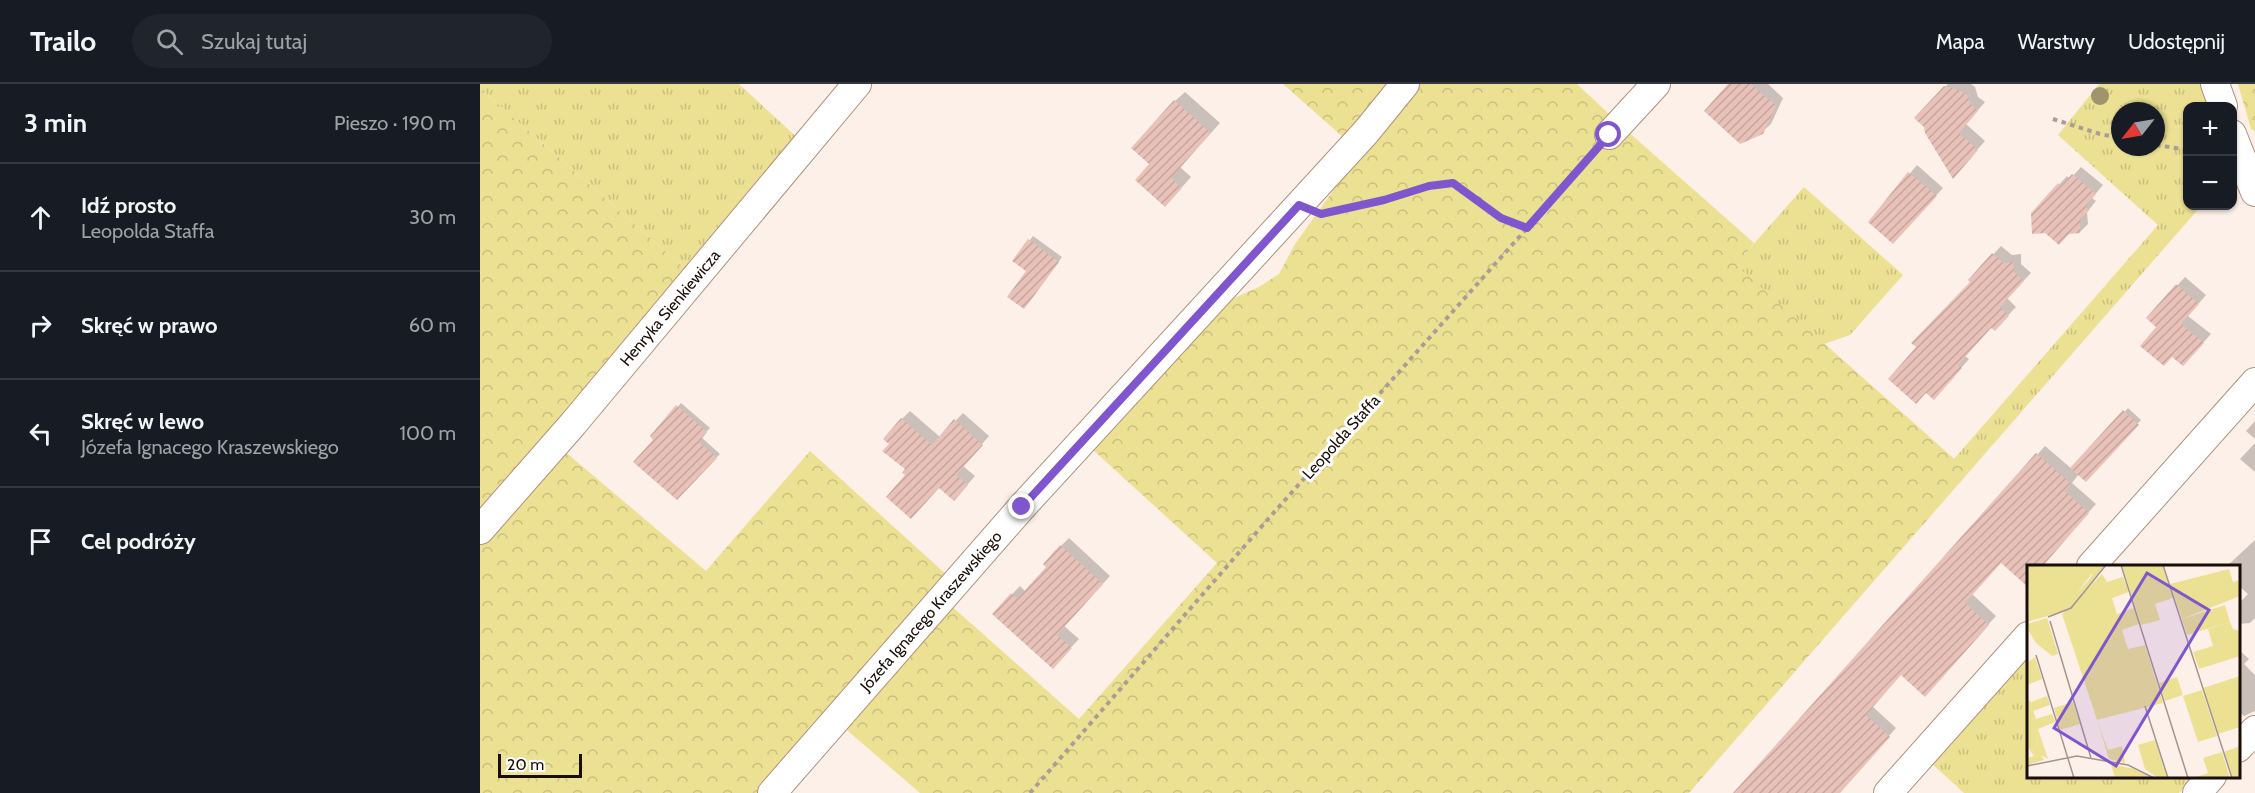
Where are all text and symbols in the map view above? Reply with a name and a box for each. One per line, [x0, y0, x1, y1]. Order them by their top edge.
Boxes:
search box [132, 14, 552, 68]
text: Trailo [30, 24, 96, 58]
icon: search [153, 25, 186, 58]
text: Szukaj tutaj [201, 28, 307, 55]
text: Mapa [1936, 29, 1985, 54]
text: Warstwy [2018, 29, 2095, 54]
text: Udostępnij [2128, 29, 2225, 54]
north arrow [2111, 102, 2165, 156]
map controls [2183, 102, 2237, 210]
button: + [2183, 102, 2237, 156]
text: 3 min [24, 107, 87, 139]
text: Pieszo · 190 m [334, 111, 456, 135]
route start [1595, 121, 1621, 147]
button: − [2183, 156, 2237, 210]
text: Idź prosto [81, 192, 176, 219]
icon: ahead [24, 201, 57, 234]
text: 30 m [409, 205, 456, 229]
text: Leopolda Staffa [81, 219, 214, 243]
street label: Henryka Sienkiewicza [616, 246, 724, 370]
icon: right [24, 309, 57, 342]
text: Skręć w prawo [81, 312, 218, 339]
text: 60 m [409, 313, 456, 337]
street label: Leopolda Staffa [1298, 391, 1384, 483]
text: Skręć w lewo [81, 408, 204, 435]
icon: left [24, 417, 57, 450]
text: 100 m [400, 421, 456, 445]
text: Józefa Ignacego Kraszewskiego [81, 435, 339, 459]
route end [1008, 493, 1034, 519]
icon: arrive [24, 525, 57, 558]
street label: Józefa Ignacego Kraszewskiego [856, 527, 1006, 696]
text: Cel podróży [81, 528, 196, 555]
inset map [2027, 565, 2240, 778]
scale bar [498, 751, 582, 778]
text: 20 m [507, 755, 544, 774]

